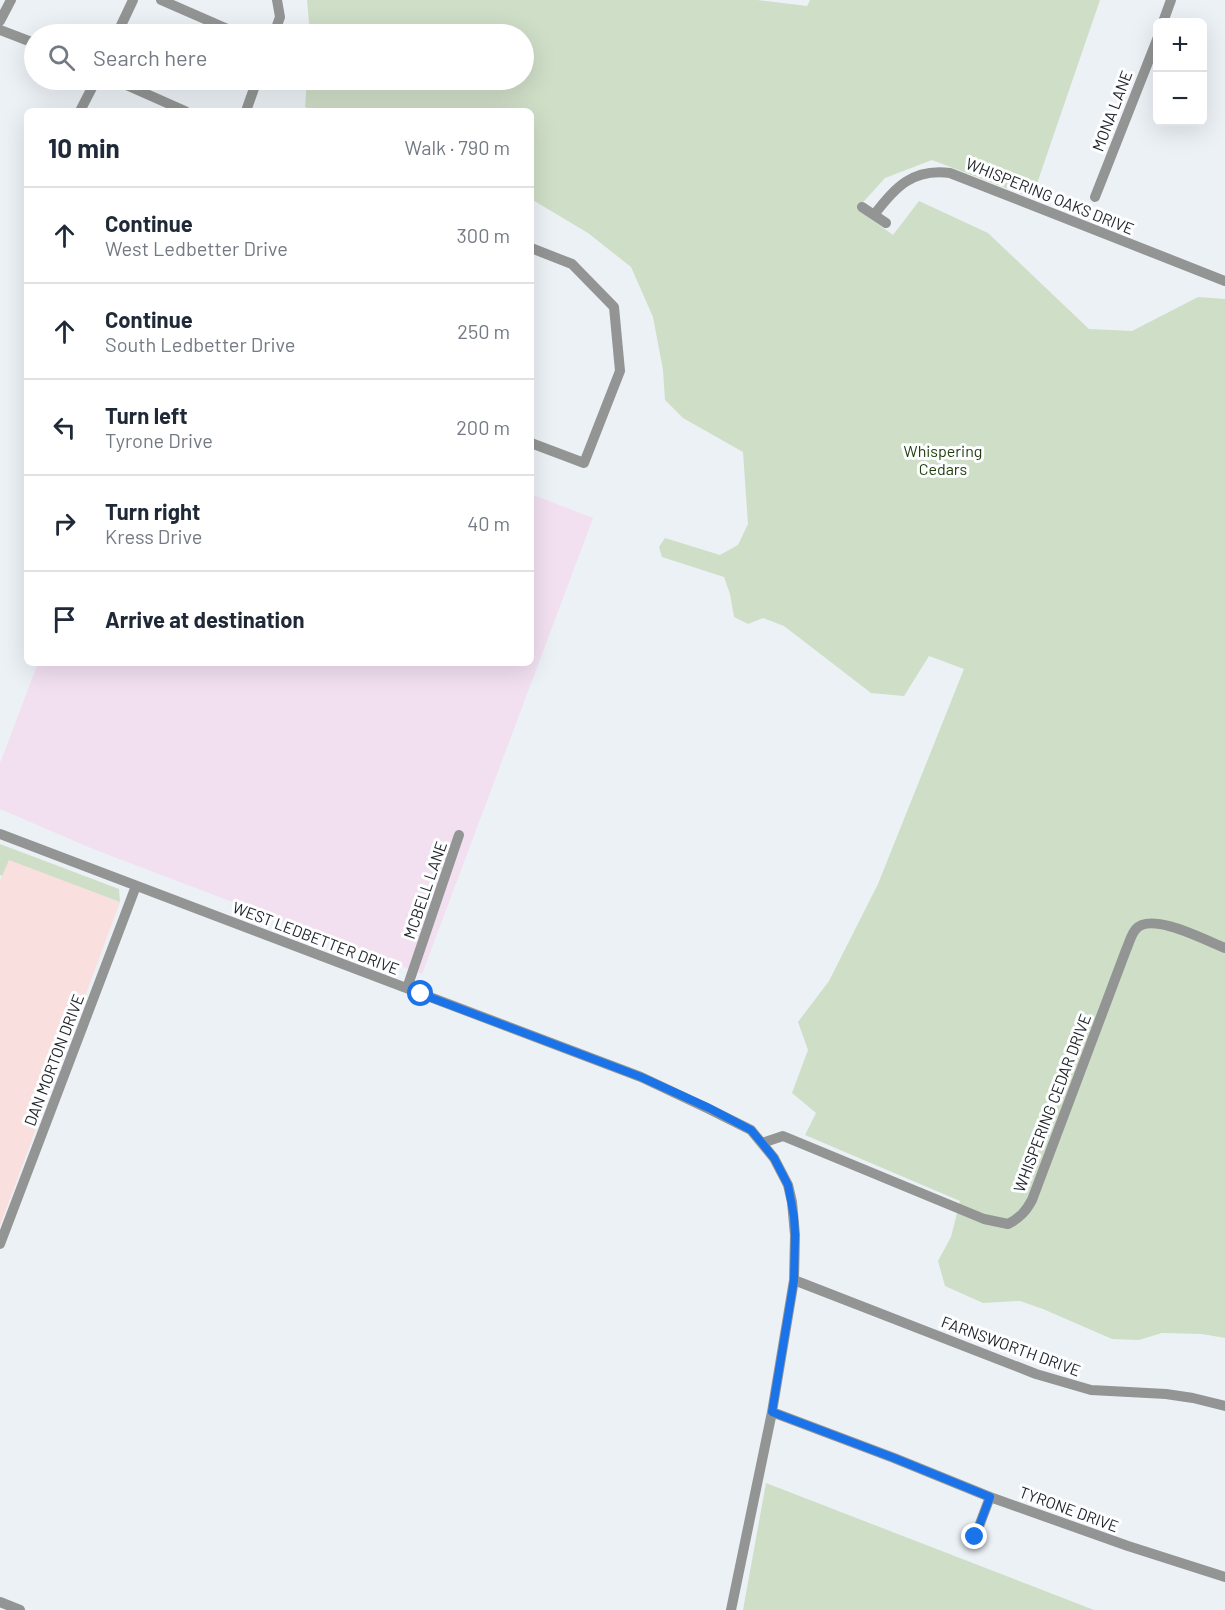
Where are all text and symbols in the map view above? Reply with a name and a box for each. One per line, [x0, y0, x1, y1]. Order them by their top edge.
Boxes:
map controls [1153, 18, 1207, 126]
button: + [1153, 18, 1207, 72]
search box [24, 24, 534, 90]
icon: search [45, 41, 78, 74]
text: Search here [93, 44, 207, 70]
street label: MONA LANE [1087, 68, 1136, 154]
button: − [1153, 72, 1207, 126]
text: 10 min [48, 132, 120, 163]
text: Walk · 790 m [405, 135, 510, 159]
street label: WHISPERING OAKS DRIVE [963, 153, 1137, 238]
text: Continue [105, 210, 193, 236]
icon: ahead [48, 219, 81, 252]
text: 300 m [457, 223, 510, 247]
text: West Ledbetter Drive [105, 236, 288, 260]
text: Continue [105, 306, 193, 332]
icon: ahead [48, 315, 81, 348]
text: 250 m [457, 319, 510, 343]
text: South Ledbetter Drive [105, 332, 295, 356]
text: Turn left [105, 402, 188, 428]
icon: left [48, 411, 81, 444]
text: 200 m [456, 415, 510, 439]
text: Tyrone Drive [105, 428, 213, 452]
park label: Whispering Cedars [904, 441, 982, 478]
text: Turn right [105, 498, 200, 524]
icon: right [48, 507, 81, 540]
text: 40 m [467, 511, 510, 535]
text: Kress Drive [105, 524, 202, 548]
icon: arrive [48, 603, 81, 636]
text: Arrive at destination [105, 606, 304, 632]
street label: MCBELL LANE [399, 839, 450, 941]
street label: WEST LEDBETTER DRIVE [230, 897, 402, 978]
route start [407, 980, 433, 1006]
street label: DAN MORTON DRIVE [20, 991, 87, 1128]
street label: WHISPERING CEDAR DRIVE [1009, 1011, 1094, 1195]
street label: FARNSWORTH DRIVE [939, 1312, 1083, 1380]
street label: TYRONE DRIVE [1017, 1482, 1121, 1535]
route end [961, 1523, 987, 1549]

